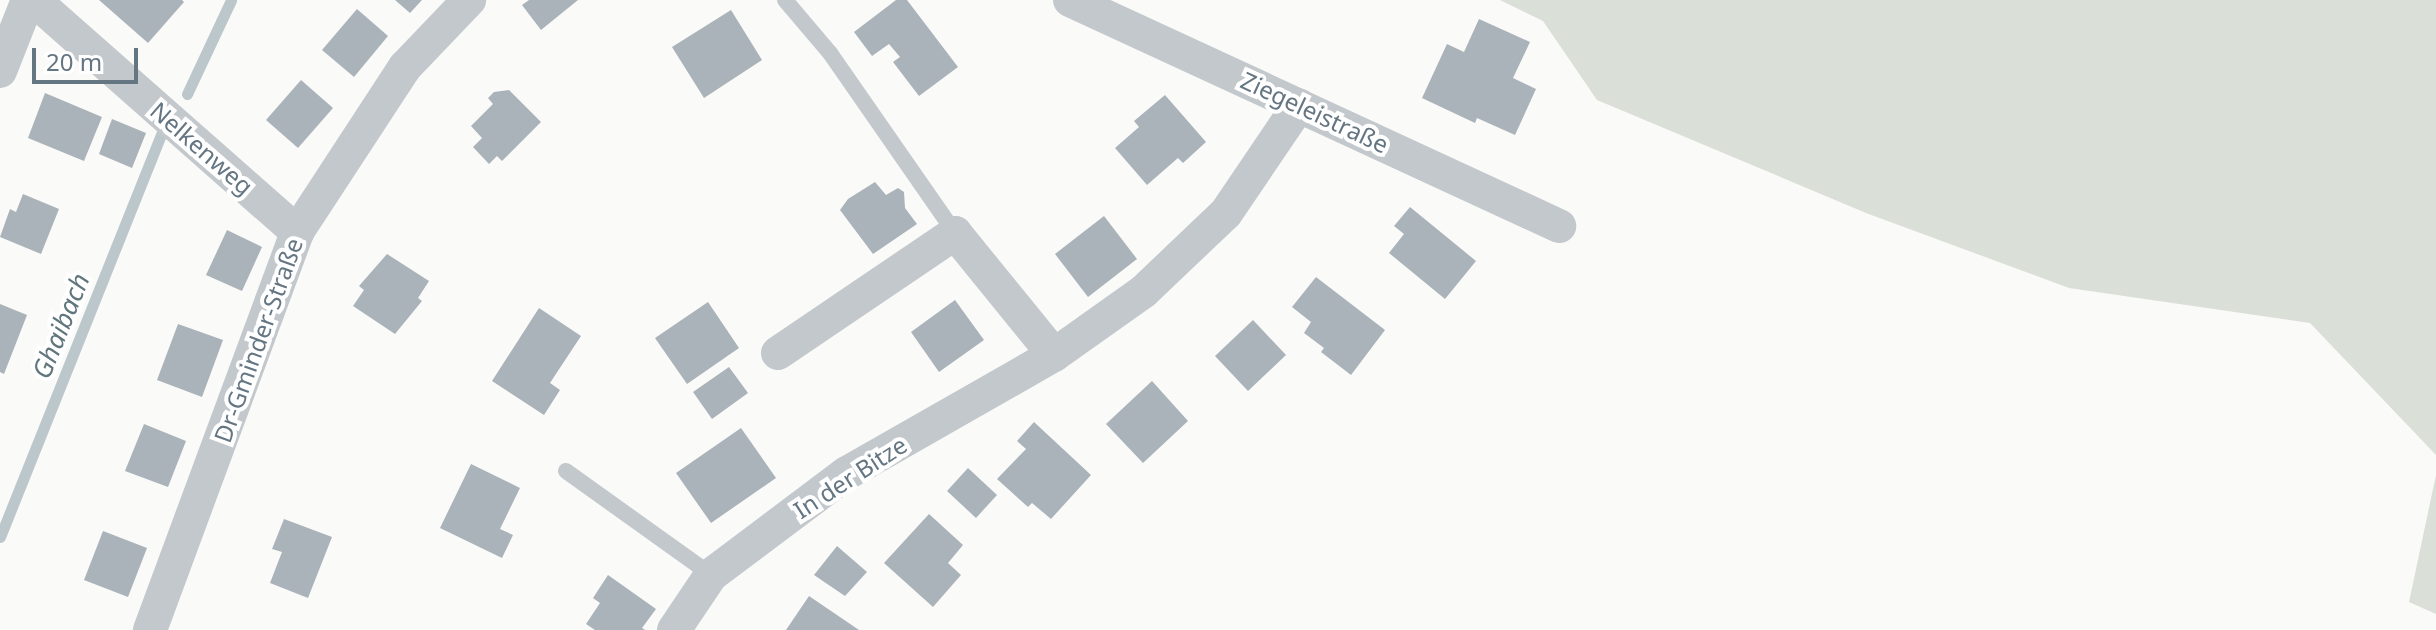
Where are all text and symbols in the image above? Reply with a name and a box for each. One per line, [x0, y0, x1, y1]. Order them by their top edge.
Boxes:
scale bar [36, 32, 142, 82]
text: 20 m [46, 45, 102, 78]
street label: Ziegeleistraße [1237, 65, 1393, 159]
street label: Nelkenweg [145, 96, 259, 200]
street label: Dr-Gminder-Straße [208, 234, 308, 446]
water label: Ghaibach [26, 269, 96, 383]
street label: In der Bitze [788, 430, 912, 524]

